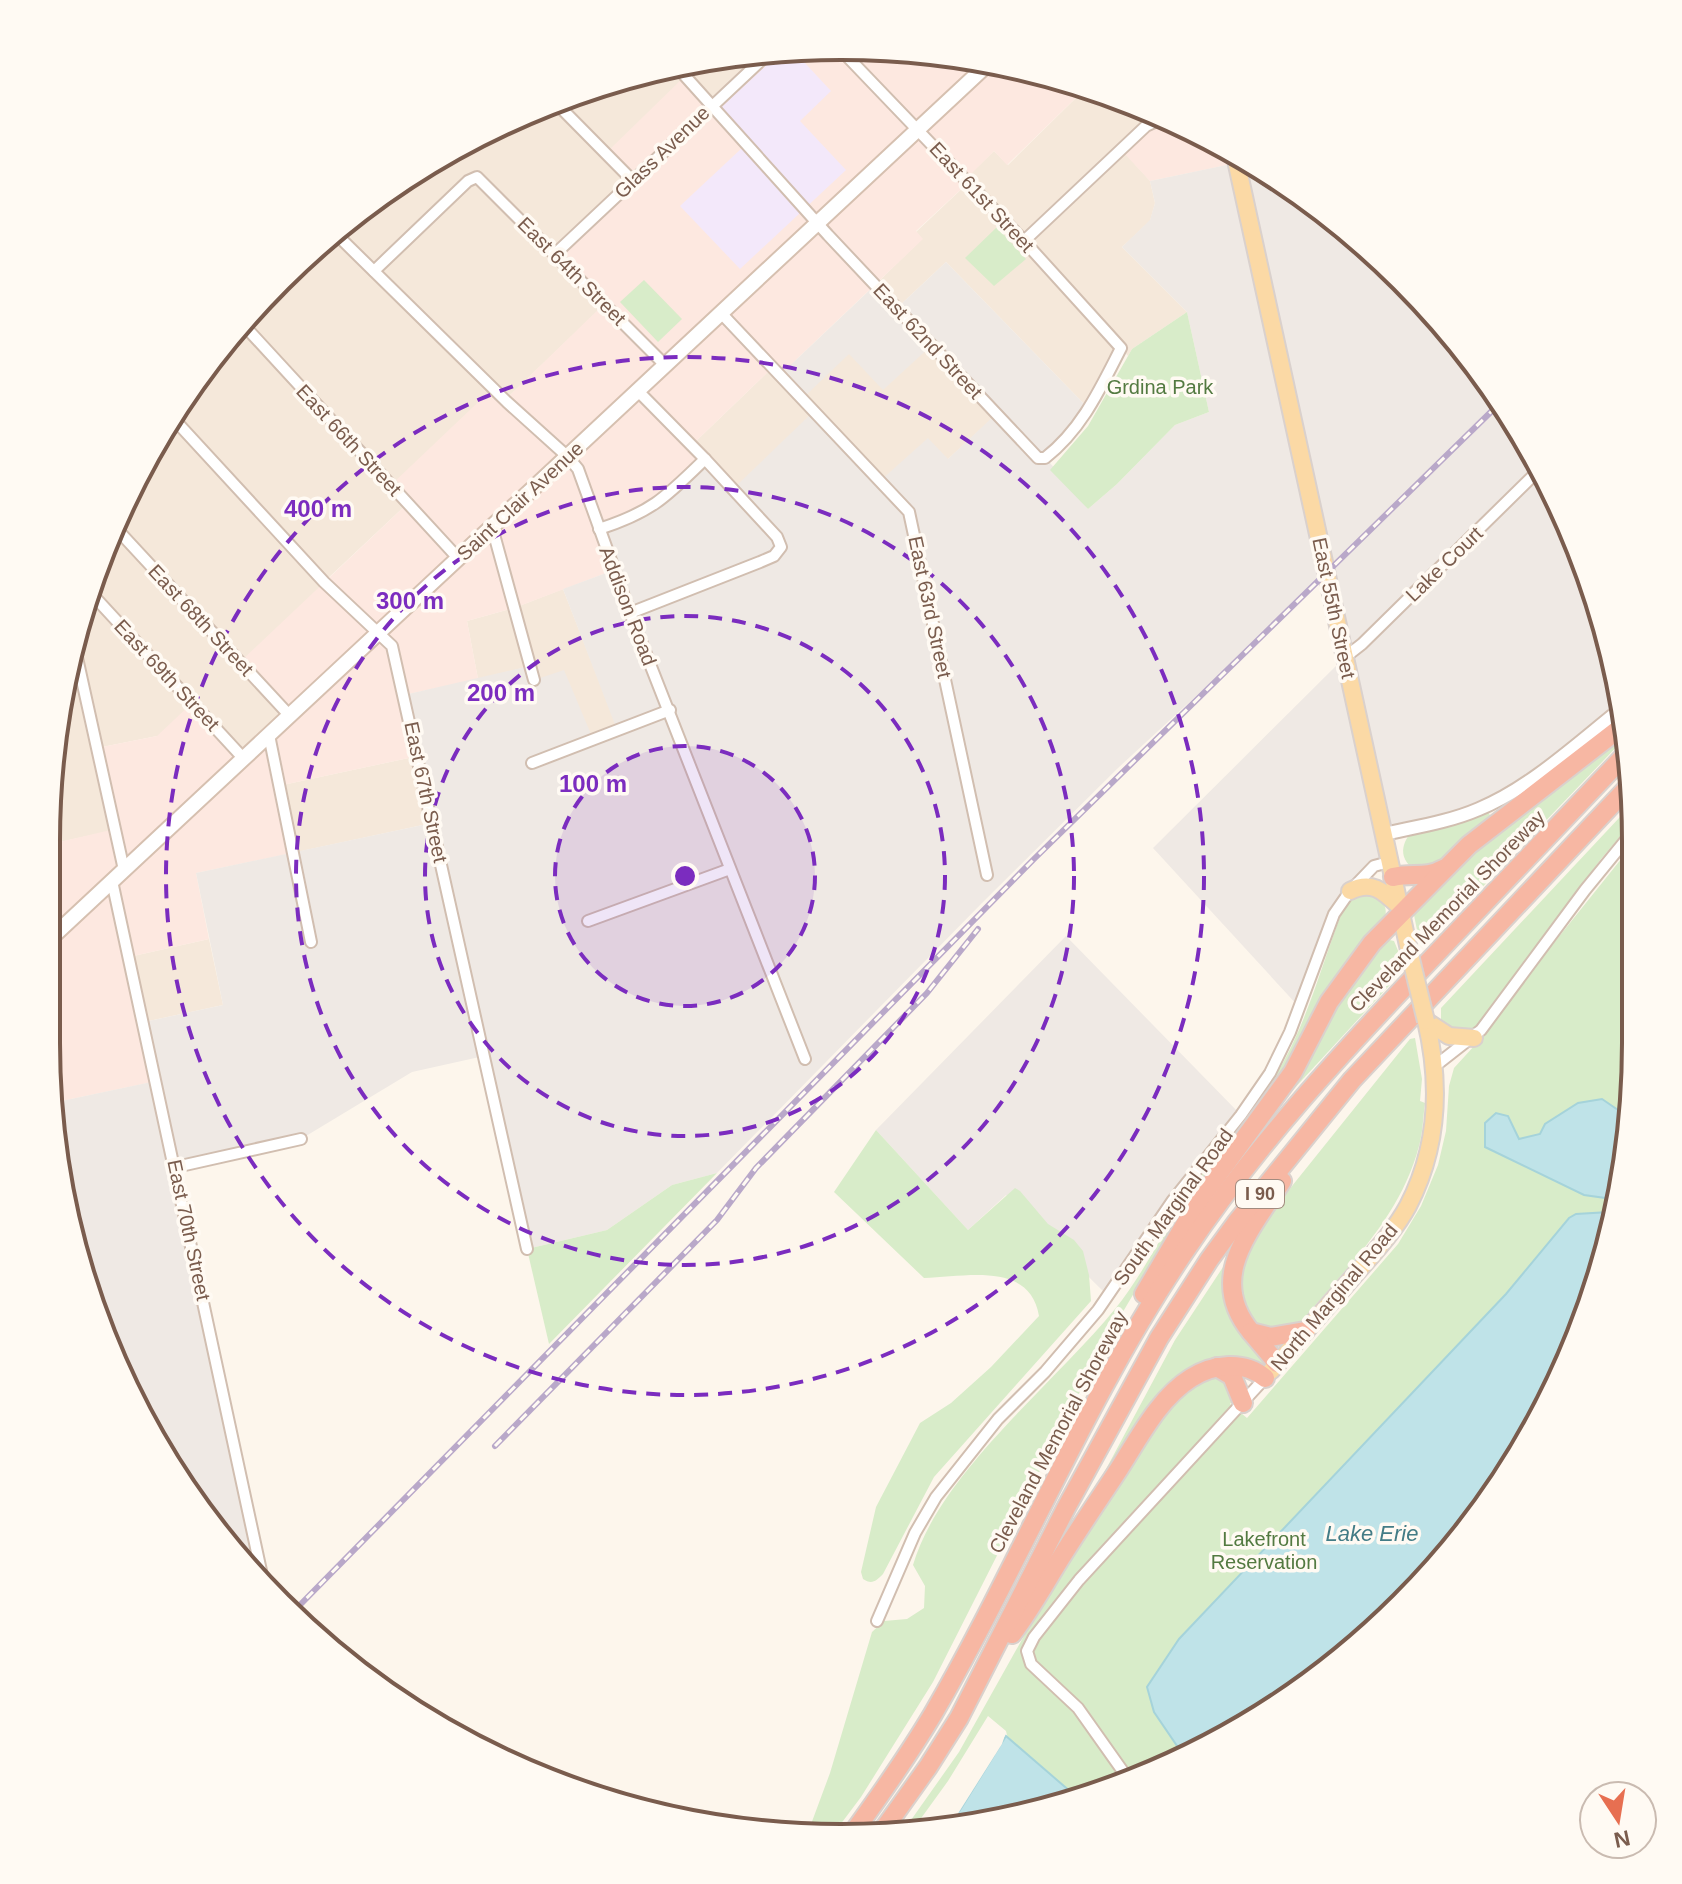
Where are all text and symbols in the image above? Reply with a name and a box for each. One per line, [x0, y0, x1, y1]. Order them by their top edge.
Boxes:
street label: Glass Avenue [610, 101, 714, 203]
street label: East 61st Street [925, 137, 1039, 257]
street label: East 64th Street [514, 213, 631, 330]
street label: East 62nd Street [869, 279, 987, 403]
park label: Grdina Park [1107, 376, 1214, 398]
street label: East 66th Street [292, 380, 406, 500]
street label: Saint Clair Avenue [452, 437, 588, 565]
text: 400 m [284, 495, 352, 522]
street label: Lake Court [1401, 522, 1487, 606]
street label: East 63rd Street [904, 534, 956, 680]
street label: East 55th Street [1308, 536, 1360, 681]
street label: Addison Road [595, 543, 661, 669]
street label: East 68th Street [144, 560, 258, 680]
text: 300 m [376, 587, 444, 614]
street label: East 69th Street [110, 615, 224, 735]
text: 200 m [467, 679, 535, 706]
street label: East 67th Street [400, 720, 452, 865]
text: 100 m [559, 770, 627, 797]
street label: Cleveland Memorial Shoreway [1345, 806, 1549, 1016]
centre of rings [671, 862, 699, 890]
street label: South Marginal Road [1109, 1125, 1237, 1289]
street label: East 70th Street [163, 1158, 215, 1303]
road number: I 90 [1236, 1180, 1284, 1208]
street label: North Marginal Road [1266, 1219, 1402, 1375]
street label: Cleveland Memorial Shoreway [985, 1307, 1131, 1557]
water label: Lake Erie [1326, 1521, 1418, 1546]
park label: Lakefront Reservation [1211, 1528, 1317, 1573]
north arrow [1578, 1780, 1658, 1860]
text: N [1612, 1825, 1632, 1853]

